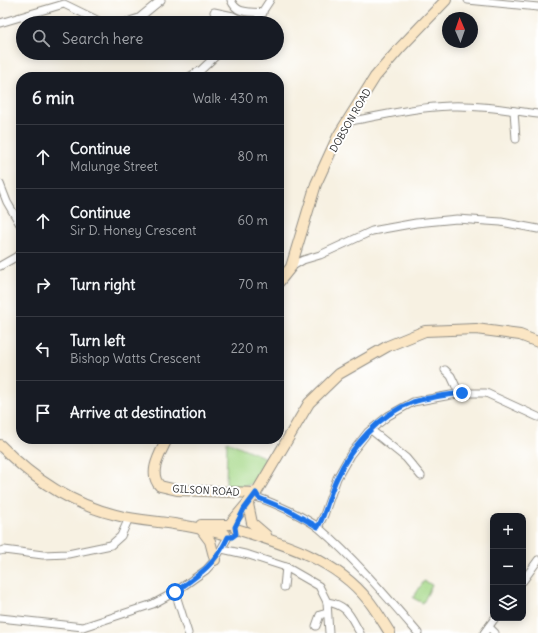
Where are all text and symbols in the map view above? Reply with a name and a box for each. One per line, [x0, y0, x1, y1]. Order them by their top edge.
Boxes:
north arrow [442, 12, 478, 48]
search box [16, 16, 284, 60]
icon: search [30, 27, 52, 49]
text: Search here [62, 29, 143, 48]
street label: DOBSON ROAD [327, 86, 374, 154]
text: 6 min [32, 87, 74, 109]
text: Walk · 430 m [193, 90, 268, 107]
text: Continue [70, 139, 131, 158]
icon: ahead [32, 146, 54, 168]
text: 80 m [237, 148, 268, 165]
text: Malunge Street [70, 158, 158, 175]
text: Continue [70, 203, 131, 222]
icon: ahead [32, 210, 54, 232]
text: 60 m [237, 212, 268, 229]
text: Sir D. Honey Crescent [70, 222, 197, 239]
icon: right [32, 274, 54, 296]
text: Turn right [70, 275, 135, 294]
text: 70 m [239, 276, 268, 293]
text: Turn left [70, 331, 125, 350]
icon: left [32, 338, 54, 360]
text: 220 m [231, 340, 268, 357]
text: Bishop Watts Crescent [70, 350, 201, 367]
route end [453, 384, 471, 402]
icon: arrive [32, 402, 54, 424]
text: Arrive at destination [70, 403, 206, 422]
street label: GILSON ROAD [172, 482, 240, 499]
map controls [490, 513, 526, 621]
button: + [490, 513, 526, 549]
button: − [490, 549, 526, 585]
route start [166, 583, 184, 601]
button: layers [490, 585, 526, 621]

